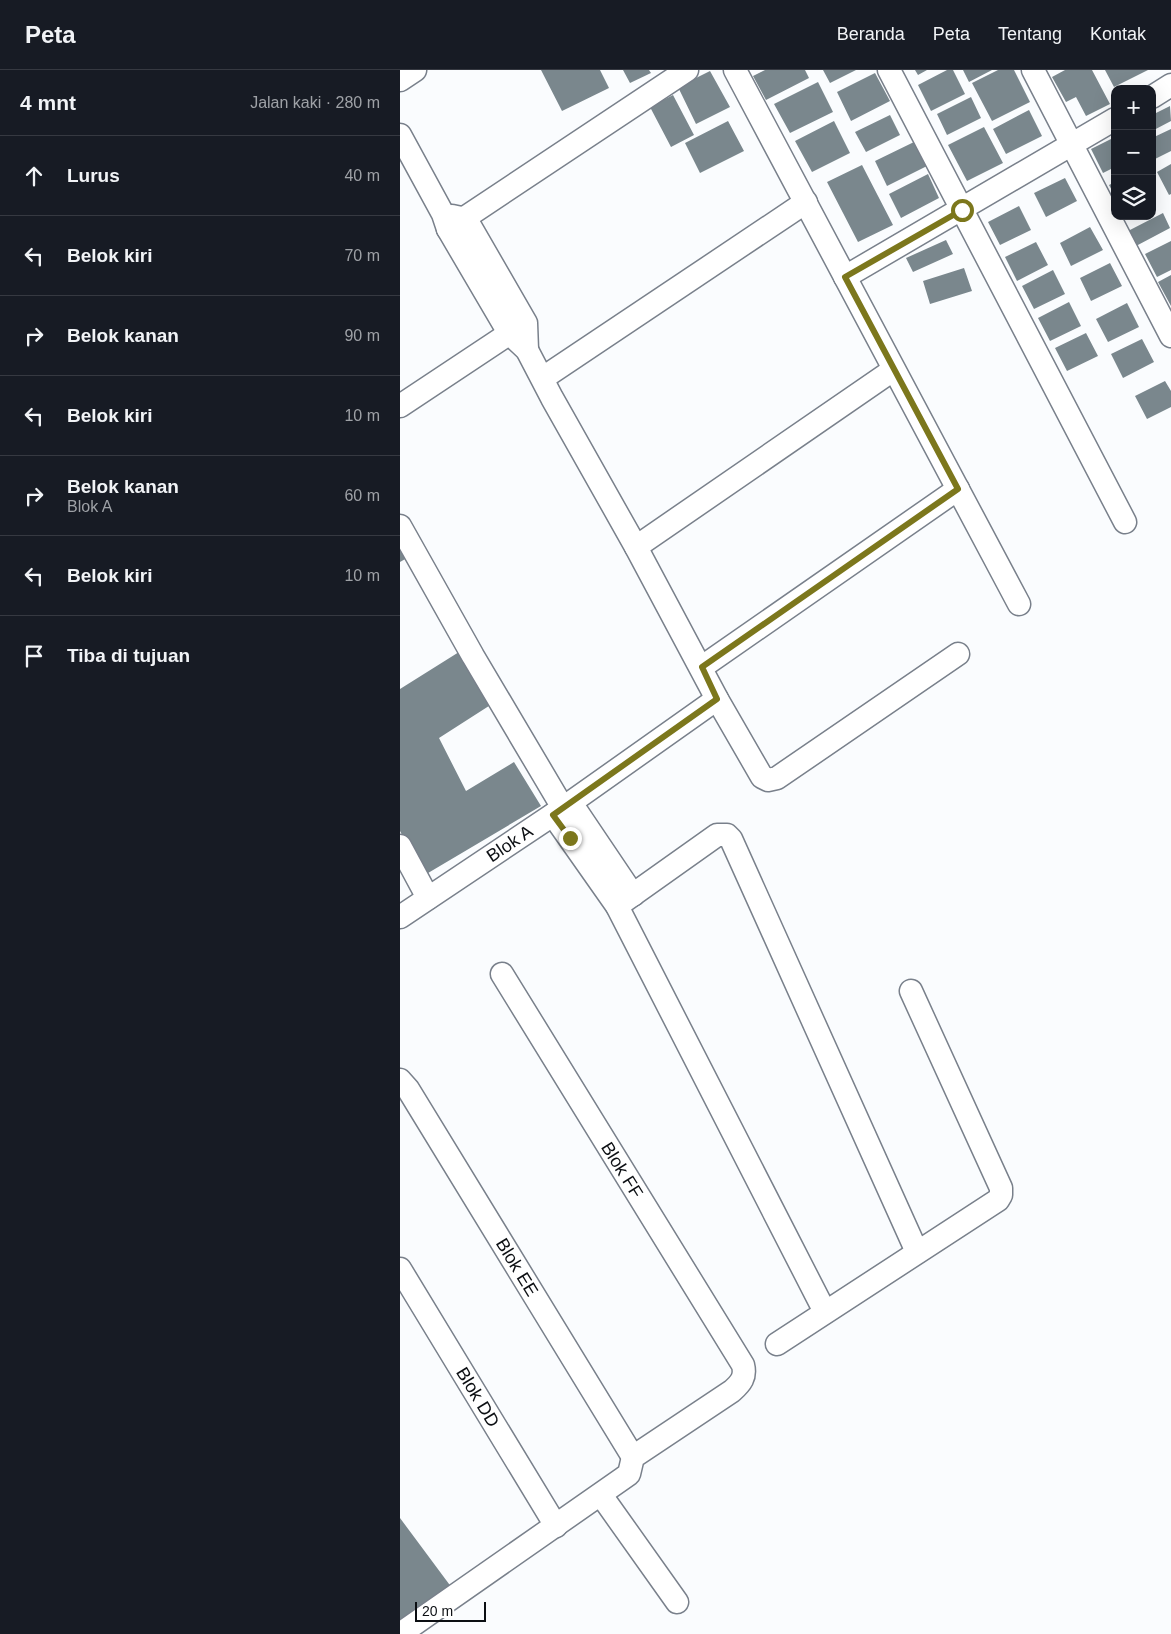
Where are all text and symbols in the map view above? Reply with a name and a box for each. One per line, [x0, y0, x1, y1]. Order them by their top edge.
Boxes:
text: Peta [25, 21, 76, 48]
text: Beranda [837, 24, 905, 44]
text: Peta [933, 24, 970, 44]
text: Tentang [998, 24, 1062, 44]
text: Kontak [1090, 24, 1146, 44]
map controls [1111, 85, 1156, 220]
button: + [1111, 85, 1156, 130]
text: 4 mnt [20, 91, 76, 114]
text: Jalan kaki · 280 m [250, 94, 380, 111]
button: − [1111, 130, 1156, 175]
icon: ahead [20, 162, 48, 190]
text: Lurus [67, 165, 120, 186]
text: 40 m [344, 167, 380, 184]
button: layers [1111, 175, 1156, 220]
route start [951, 199, 974, 222]
icon: left [20, 242, 48, 270]
text: Belok kiri [67, 245, 153, 266]
text: 70 m [344, 247, 380, 264]
icon: right [20, 322, 48, 350]
text: Belok kanan [67, 325, 179, 346]
text: 90 m [344, 327, 380, 344]
icon: left [20, 402, 48, 430]
text: Belok kiri [67, 405, 153, 426]
text: 10 m [344, 407, 380, 424]
text: Belok kanan [67, 476, 179, 497]
icon: right [20, 482, 48, 510]
text: 60 m [344, 487, 380, 504]
text: Blok A [67, 498, 112, 515]
icon: left [20, 562, 48, 590]
text: Belok kiri [67, 565, 153, 586]
text: 10 m [344, 567, 380, 584]
icon: arrive [20, 642, 48, 670]
text: Tiba di tujuan [67, 645, 190, 666]
street label: Blok A [483, 821, 537, 866]
route end [559, 827, 582, 850]
street label: Blok FF [597, 1138, 647, 1202]
street label: Blok EE [492, 1235, 542, 1300]
street label: Blok DD [452, 1364, 504, 1431]
scale bar [415, 1599, 486, 1622]
text: 20 m [422, 1603, 453, 1619]

